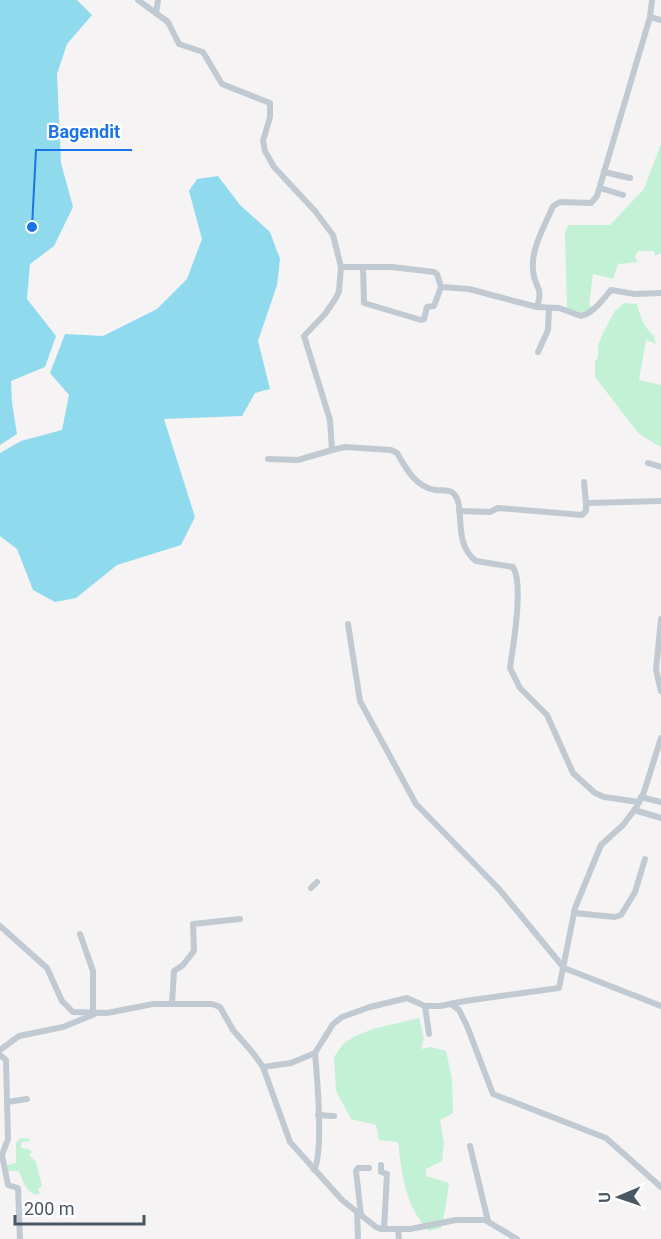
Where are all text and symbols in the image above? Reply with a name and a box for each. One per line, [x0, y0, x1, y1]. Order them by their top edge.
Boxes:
callout: Bagendit [36, 114, 132, 150]
text: Bagendit [48, 121, 120, 142]
north arrow [589, 1167, 649, 1227]
scale bar [15, 1188, 144, 1226]
text: U [595, 1192, 614, 1203]
text: 200 m [24, 1198, 75, 1219]

